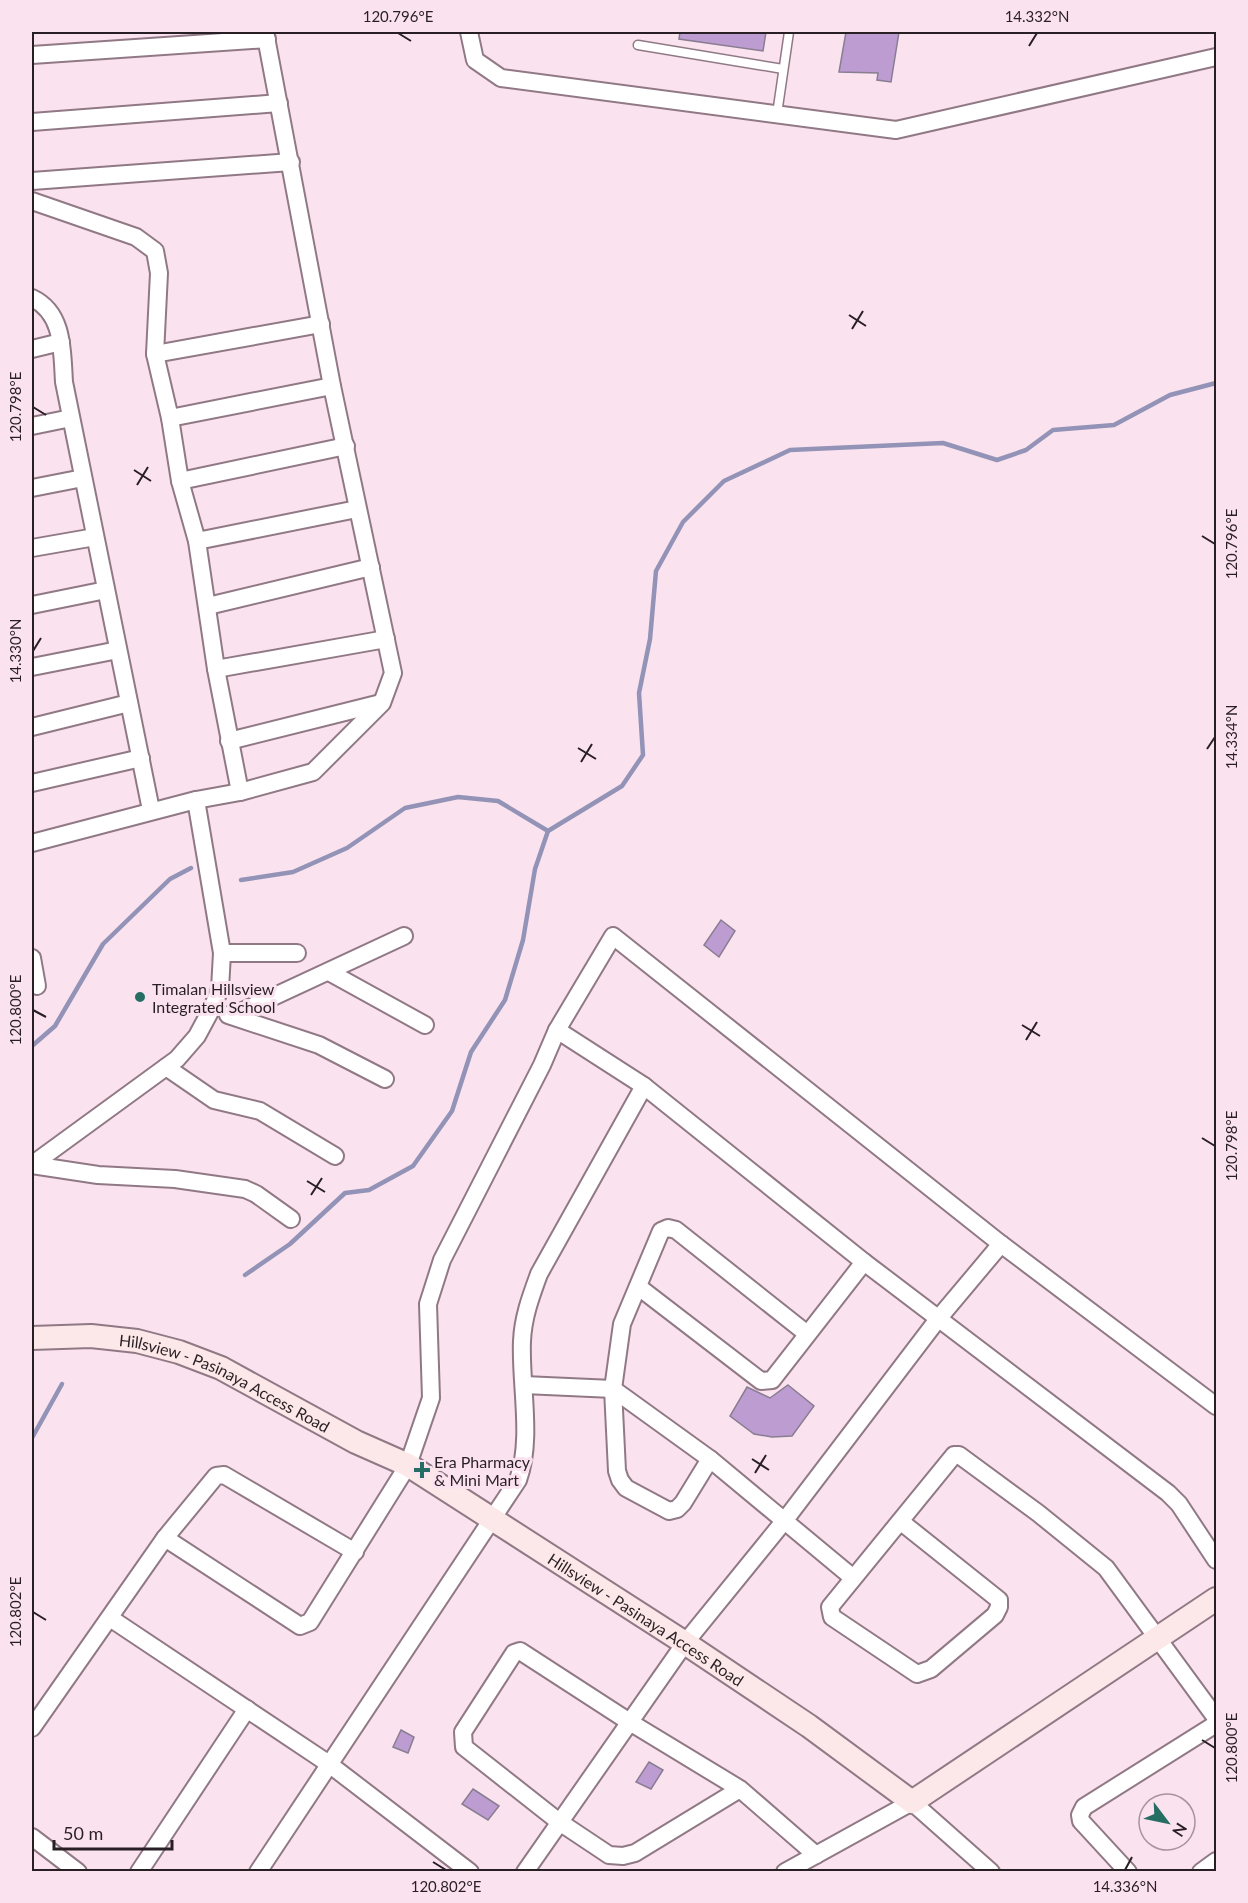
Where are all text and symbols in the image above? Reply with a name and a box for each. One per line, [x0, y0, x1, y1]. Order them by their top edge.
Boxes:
text: 120.796°E [363, 7, 433, 25]
text: 14.332°N [1005, 7, 1069, 25]
text: 120.798°E [6, 372, 24, 442]
text: 120.796°E [1222, 509, 1240, 579]
text: 14.330°N [6, 619, 24, 683]
text: 14.334°N [1222, 705, 1240, 769]
text: 120.800°E [6, 975, 24, 1045]
place label: Timalan Hillsview Integrated School [152, 979, 276, 1016]
marker: Timalan Hillsview Integrated School [133, 990, 147, 1004]
text: 120.798°E [1222, 1111, 1240, 1181]
street label: Hillsview - Pasinaya Access Road [118, 1330, 333, 1435]
place label: Era Pharmacy & Mini Mart [434, 1452, 531, 1489]
marker: Era Pharmacy & Mini Mart [415, 1463, 429, 1477]
street label: Hillsview - Pasinaya Access Road [545, 1548, 748, 1689]
text: 120.802°E [6, 1577, 24, 1647]
text: 120.800°E [1222, 1713, 1240, 1783]
north arrow [1137, 1792, 1197, 1852]
scale bar [54, 1813, 172, 1851]
text: N [1169, 1820, 1191, 1840]
text: 50 m [63, 1822, 103, 1844]
text: 120.802°E [411, 1877, 481, 1895]
text: 14.336°N [1093, 1877, 1157, 1895]

